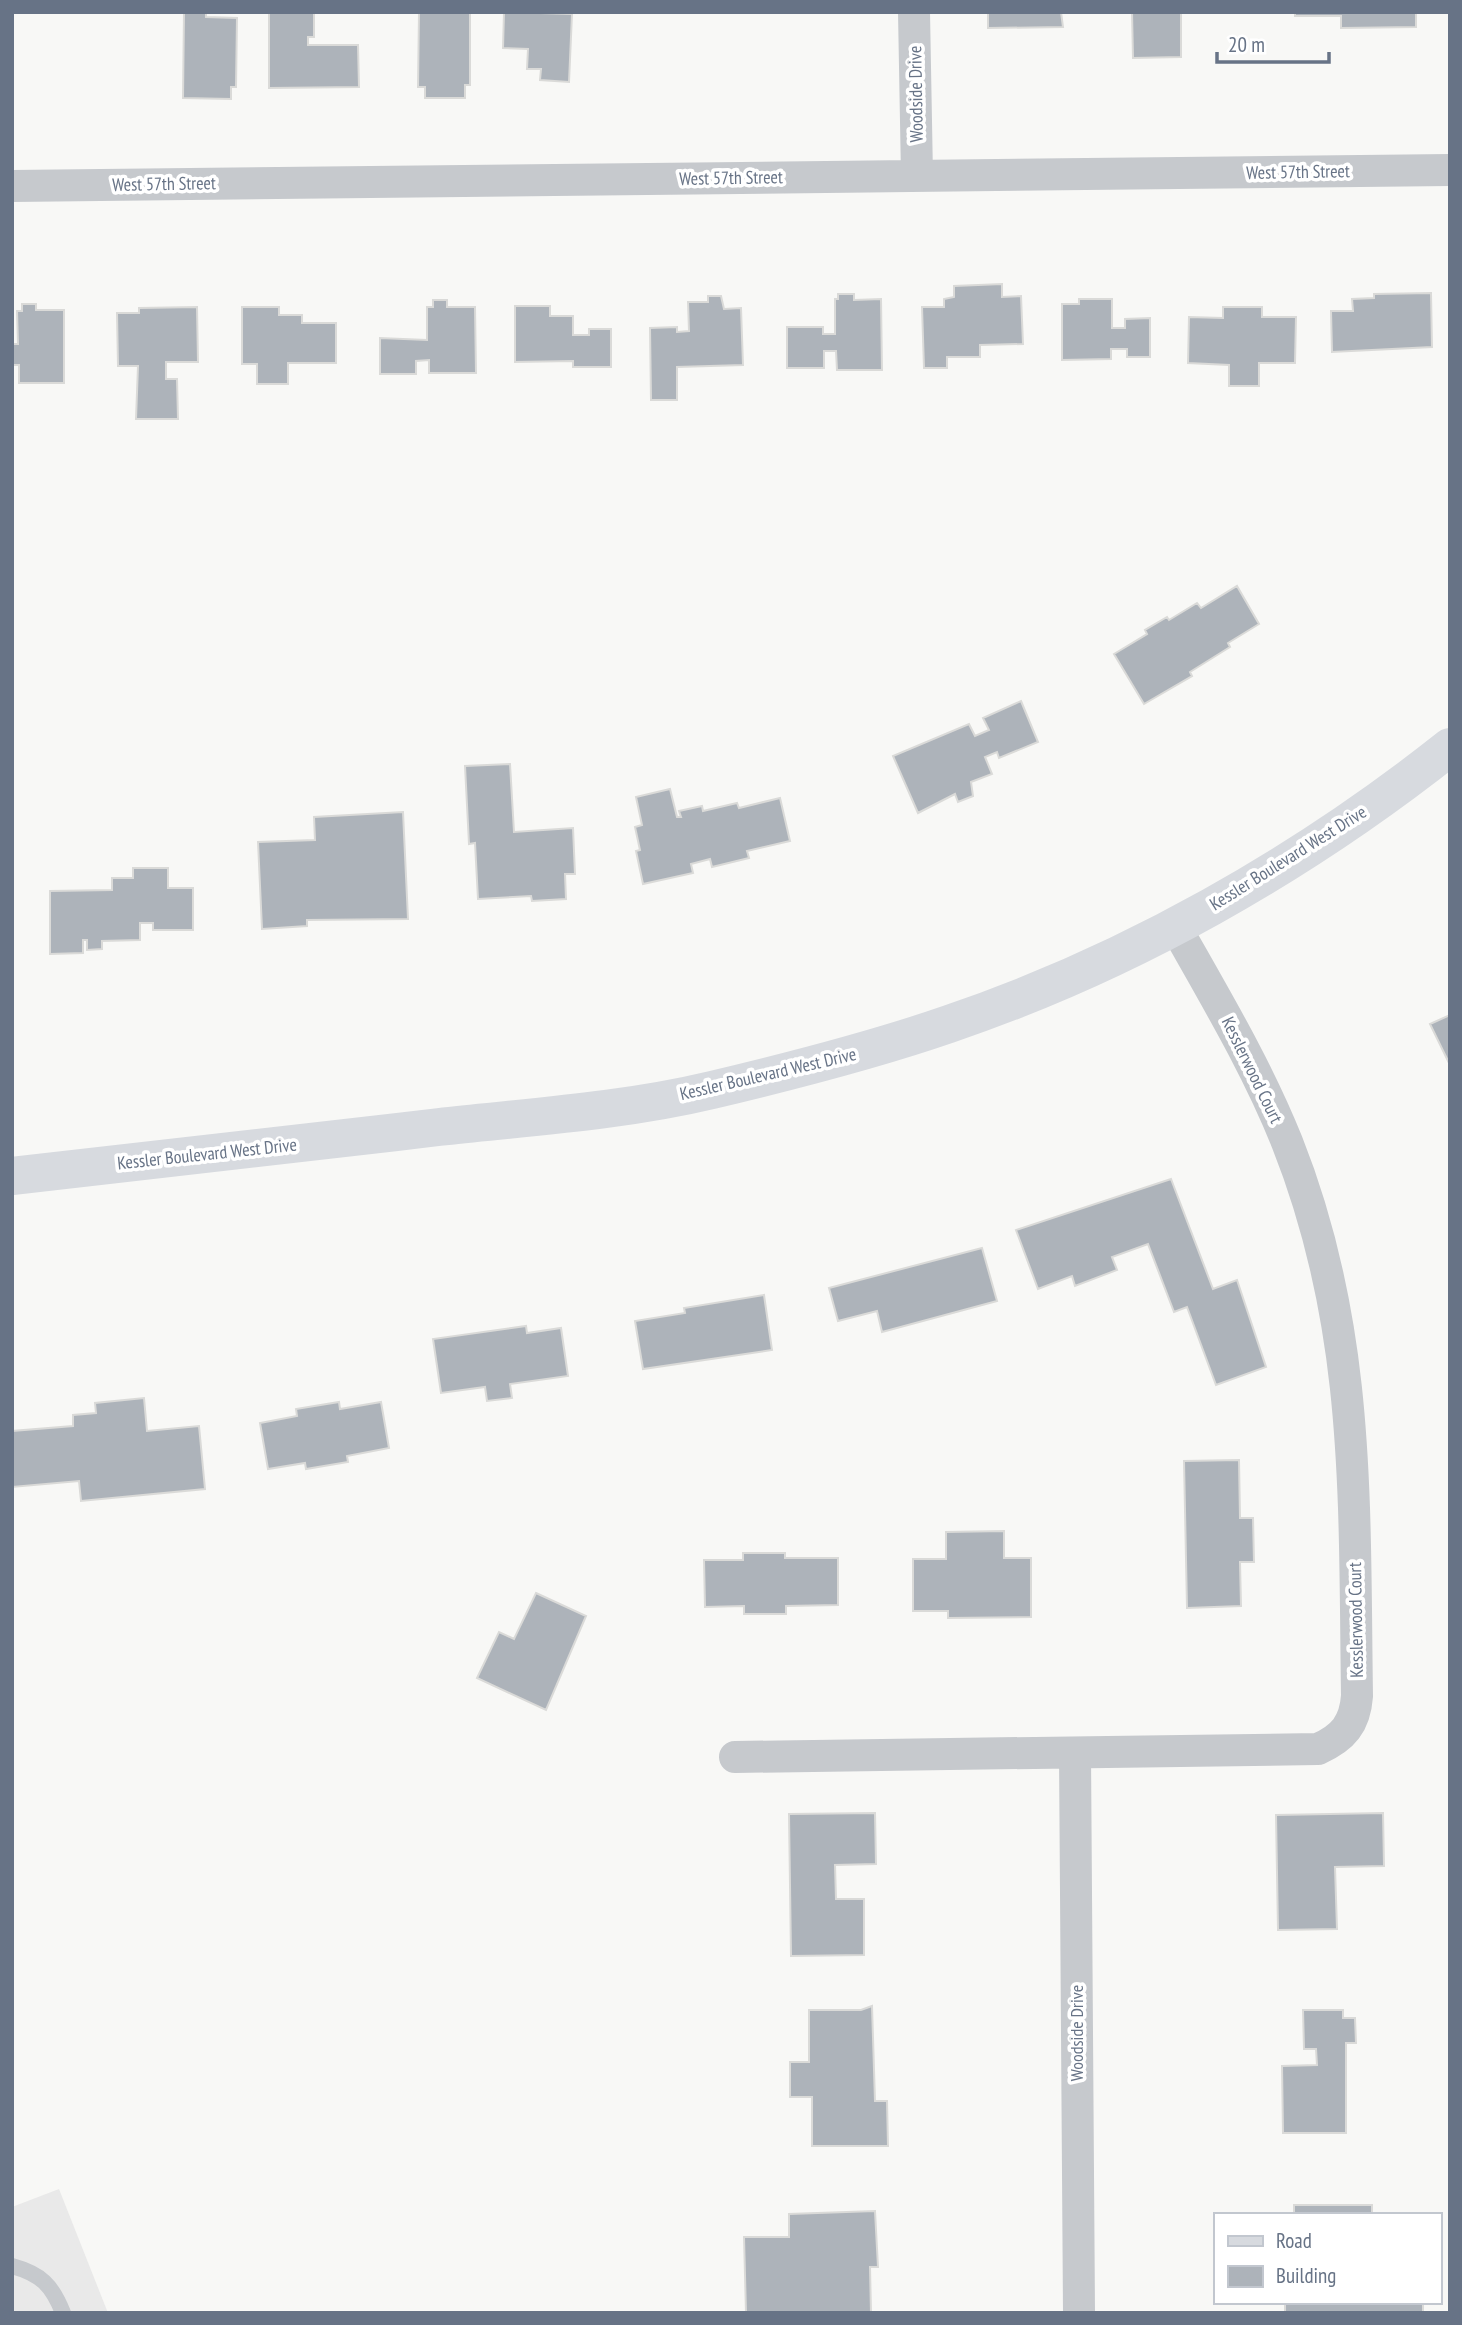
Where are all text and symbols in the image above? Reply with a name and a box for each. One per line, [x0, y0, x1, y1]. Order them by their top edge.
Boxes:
scale bar [1217, 21, 1329, 65]
text: 20 m [1228, 31, 1265, 58]
street label: Woodside Drive [903, 46, 928, 142]
street label: West 57th Street [1246, 159, 1350, 184]
street label: West 57th Street [679, 165, 783, 190]
street label: West 57th Street [112, 171, 216, 196]
street label: Kessler Boulevard West Drive [1205, 800, 1370, 915]
street label: Kesslerwood Court [1217, 1013, 1288, 1127]
street label: Kessler Boulevard West Drive [677, 1042, 858, 1105]
street label: Kessler Boulevard West Drive [116, 1133, 298, 1174]
street label: Kesslerwood Court [1343, 1562, 1368, 1678]
street label: Woodside Drive [1065, 1985, 1088, 2081]
legend [1214, 2213, 1441, 2304]
text: Road [1276, 2227, 1312, 2254]
text: Building [1276, 2262, 1336, 2289]

